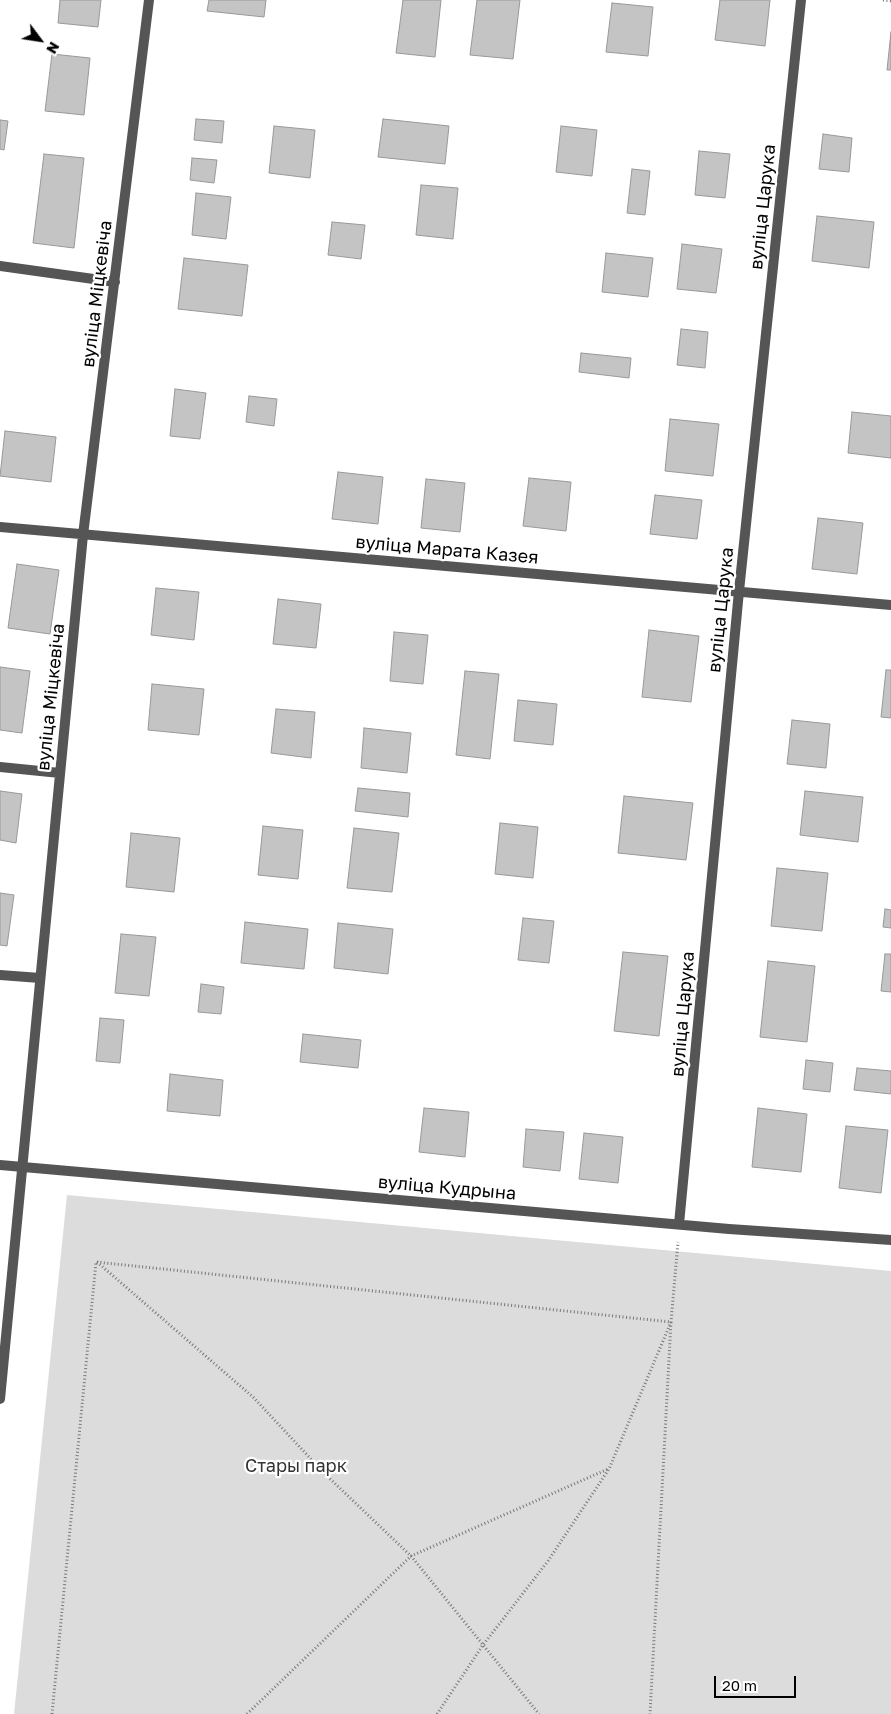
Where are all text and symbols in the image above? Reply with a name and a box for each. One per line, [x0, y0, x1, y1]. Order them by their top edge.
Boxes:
north arrow [15, 15, 65, 65]
text: N [43, 39, 63, 57]
street label: вуліца Царука [746, 143, 780, 271]
street label: вуліца Міцкевіча [77, 219, 117, 369]
street label: вуліца Марата Казея [355, 531, 539, 569]
street label: вуліца Царука [704, 546, 738, 674]
street label: вуліца Міцкевіча [33, 622, 69, 772]
street label: вуліца Царука [667, 950, 699, 1078]
street label: вуліца Кудрына [377, 1171, 517, 1205]
park label: Стары парк [245, 1455, 347, 1477]
scale bar [716, 1666, 798, 1698]
text: 20 m [722, 1676, 757, 1694]

